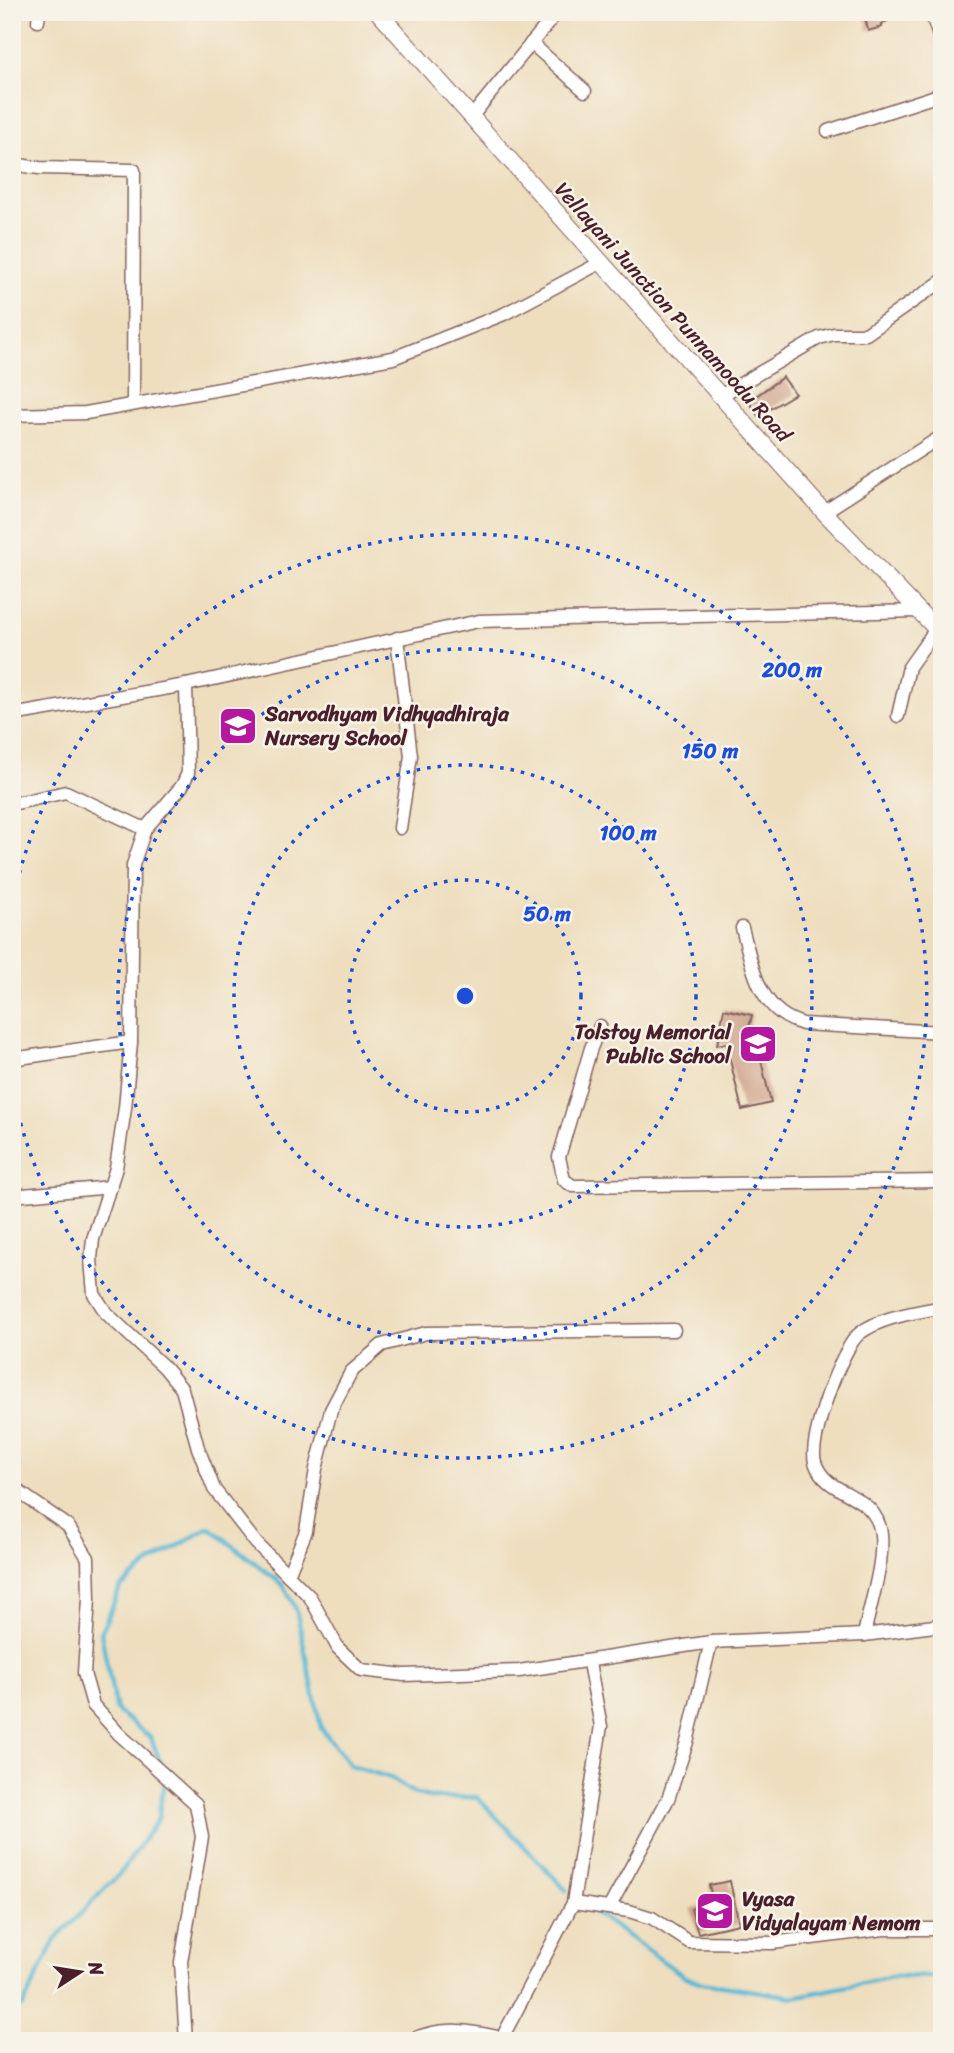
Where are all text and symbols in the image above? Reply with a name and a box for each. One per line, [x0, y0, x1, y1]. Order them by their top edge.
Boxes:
street label: Vellayani Junction Punnamoodu Road [545, 173, 802, 453]
text: 200 m [761, 651, 823, 689]
place label: Sarvodhyam Vidhyadhiraja Nursery School [264, 695, 510, 757]
school or university icon: Sarvodhyam Vidhyadhiraja Nursery School [217, 705, 259, 747]
text: 150 m [682, 732, 739, 770]
text: 100 m [599, 814, 657, 852]
text: 50 m [523, 895, 572, 933]
centre of rings [453, 984, 477, 1008]
place label: Tolstoy Memorial Public School [574, 1013, 732, 1075]
school or university icon: Tolstoy Memorial Public School [737, 1023, 779, 1065]
place label: Vyasa Vidyalayam Nemom [742, 1880, 921, 1942]
school or university icon: Vyasa Vidyalayam Nemom [694, 1890, 736, 1932]
north arrow [46, 1938, 116, 2008]
text: N [78, 1958, 114, 1979]

